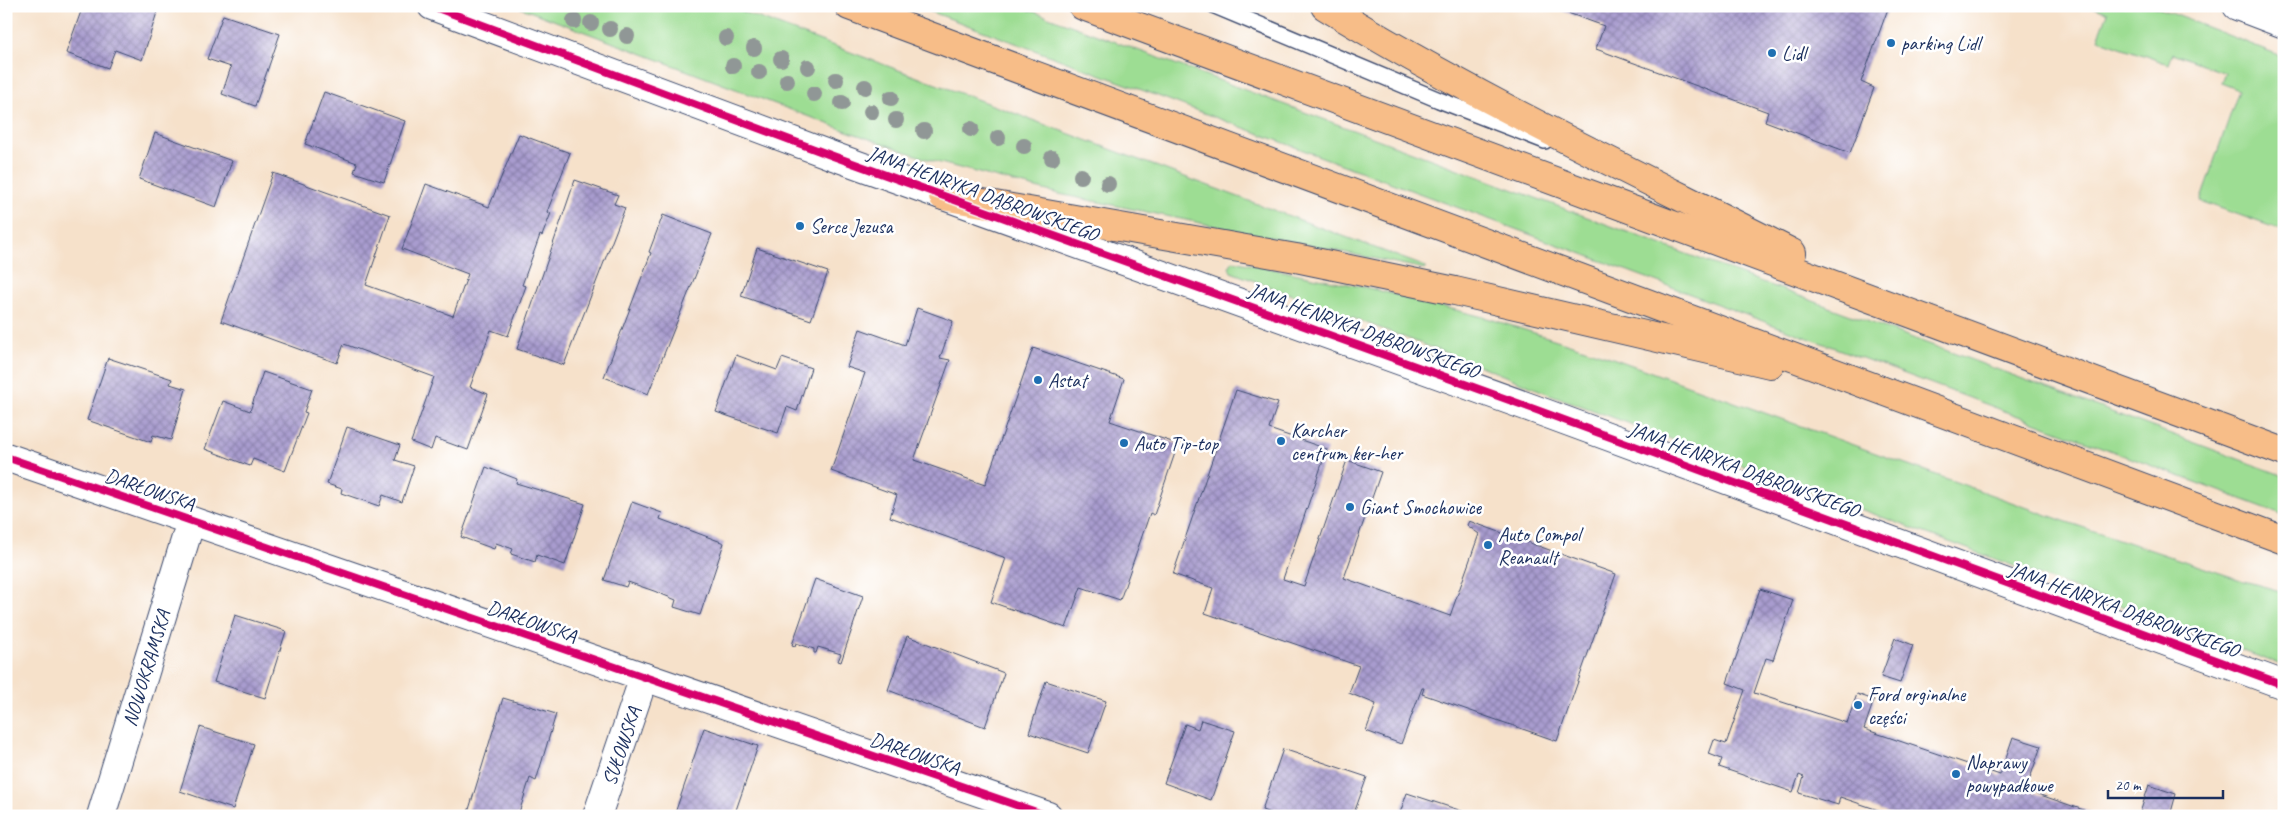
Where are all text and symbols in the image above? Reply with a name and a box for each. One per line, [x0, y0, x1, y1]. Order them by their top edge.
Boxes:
place label: parking Lidl [1901, 31, 1984, 56]
marker: parking Lidl [1885, 37, 1897, 49]
place label: Lidl [1782, 41, 1809, 66]
marker: Lidl [1766, 47, 1778, 59]
street label: JANA HENRYKA DĄBROWSKIEGO [863, 140, 1103, 248]
place label: Serce Jezusa [810, 214, 895, 239]
marker: Serce Jezusa [794, 220, 806, 232]
street label: JANA HENRYKA DĄBROWSKIEGO [1244, 277, 1484, 385]
place label: Astat [1048, 368, 1090, 393]
marker: Astat [1032, 374, 1044, 386]
street label: JANA HENRYKA DĄBROWSKIEGO [1624, 416, 1864, 524]
place label: Karcher centrum ker-her [1291, 418, 1404, 466]
place label: Auto Tip-top [1134, 431, 1219, 456]
marker: Karcher centrum ker-her [1275, 435, 1287, 447]
marker: Auto Tip-top [1118, 437, 1130, 449]
street label: DARŁOWSKA [102, 463, 199, 517]
place label: Giant Smochowice [1360, 495, 1483, 520]
marker: Giant Smochowice [1344, 501, 1356, 513]
place label: Auto Compol Reanault [1498, 522, 1584, 570]
marker: Auto Compol Reanault [1482, 539, 1494, 551]
street label: JANA HENRYKA DĄBROWSKIEGO [2004, 556, 2244, 664]
street label: DARŁOWSKA [484, 595, 581, 649]
street label: NOWOKRAMSKA [117, 606, 176, 729]
place label: Ford orginalne części [1868, 682, 1967, 730]
marker: Ford orginalne części [1852, 699, 1864, 711]
street label: SUŁOWSKA [596, 703, 647, 789]
street label: DARŁOWSKA [867, 727, 964, 781]
place label: Naprawy powypadkowe [1966, 750, 2054, 798]
scale bar [2108, 767, 2222, 799]
marker: Naprawy powypadkowe [1950, 768, 1962, 780]
text: 20 m [2115, 776, 2142, 795]

